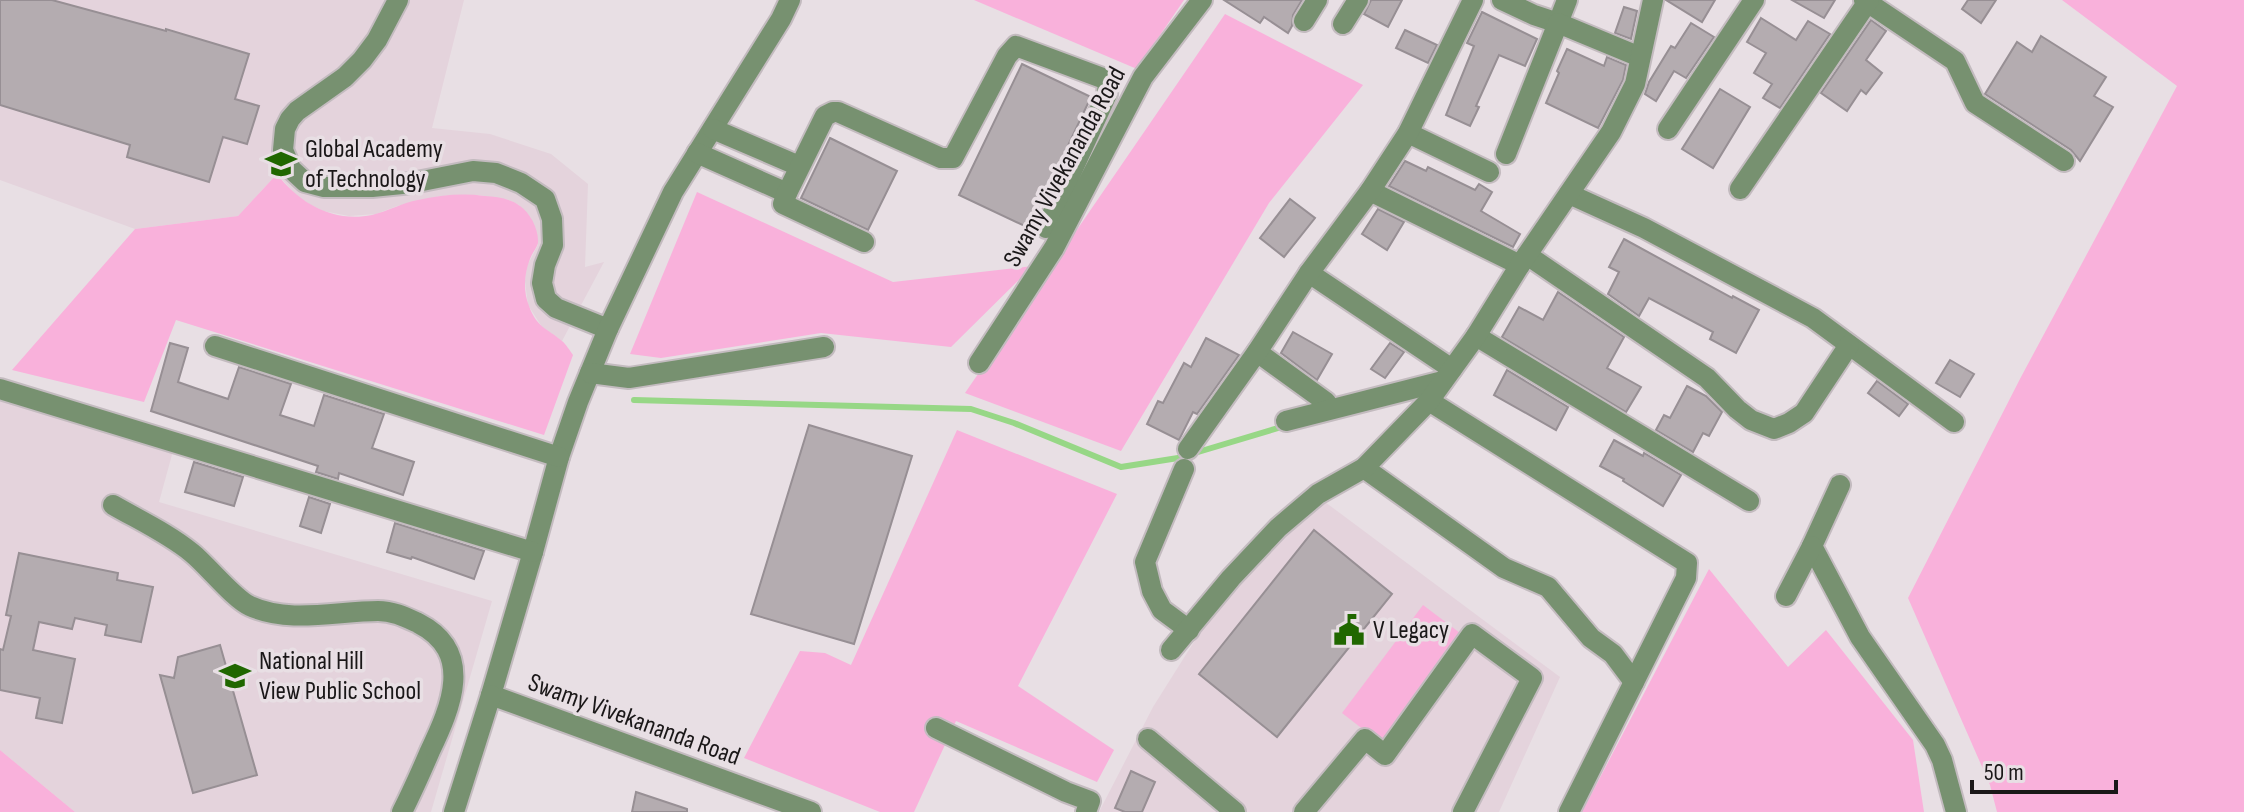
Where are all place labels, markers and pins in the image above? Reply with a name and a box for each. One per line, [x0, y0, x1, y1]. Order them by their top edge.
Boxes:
place label: Global Academy of Technology [305, 134, 443, 195]
school or university icon: Global Academy of Technology [264, 147, 298, 181]
public building icon: V Legacy [1332, 613, 1366, 647]
place label: V Legacy [1373, 615, 1449, 646]
place label: National Hill View Public School [259, 646, 421, 707]
school or university icon: National Hill View Public School [218, 659, 252, 693]

